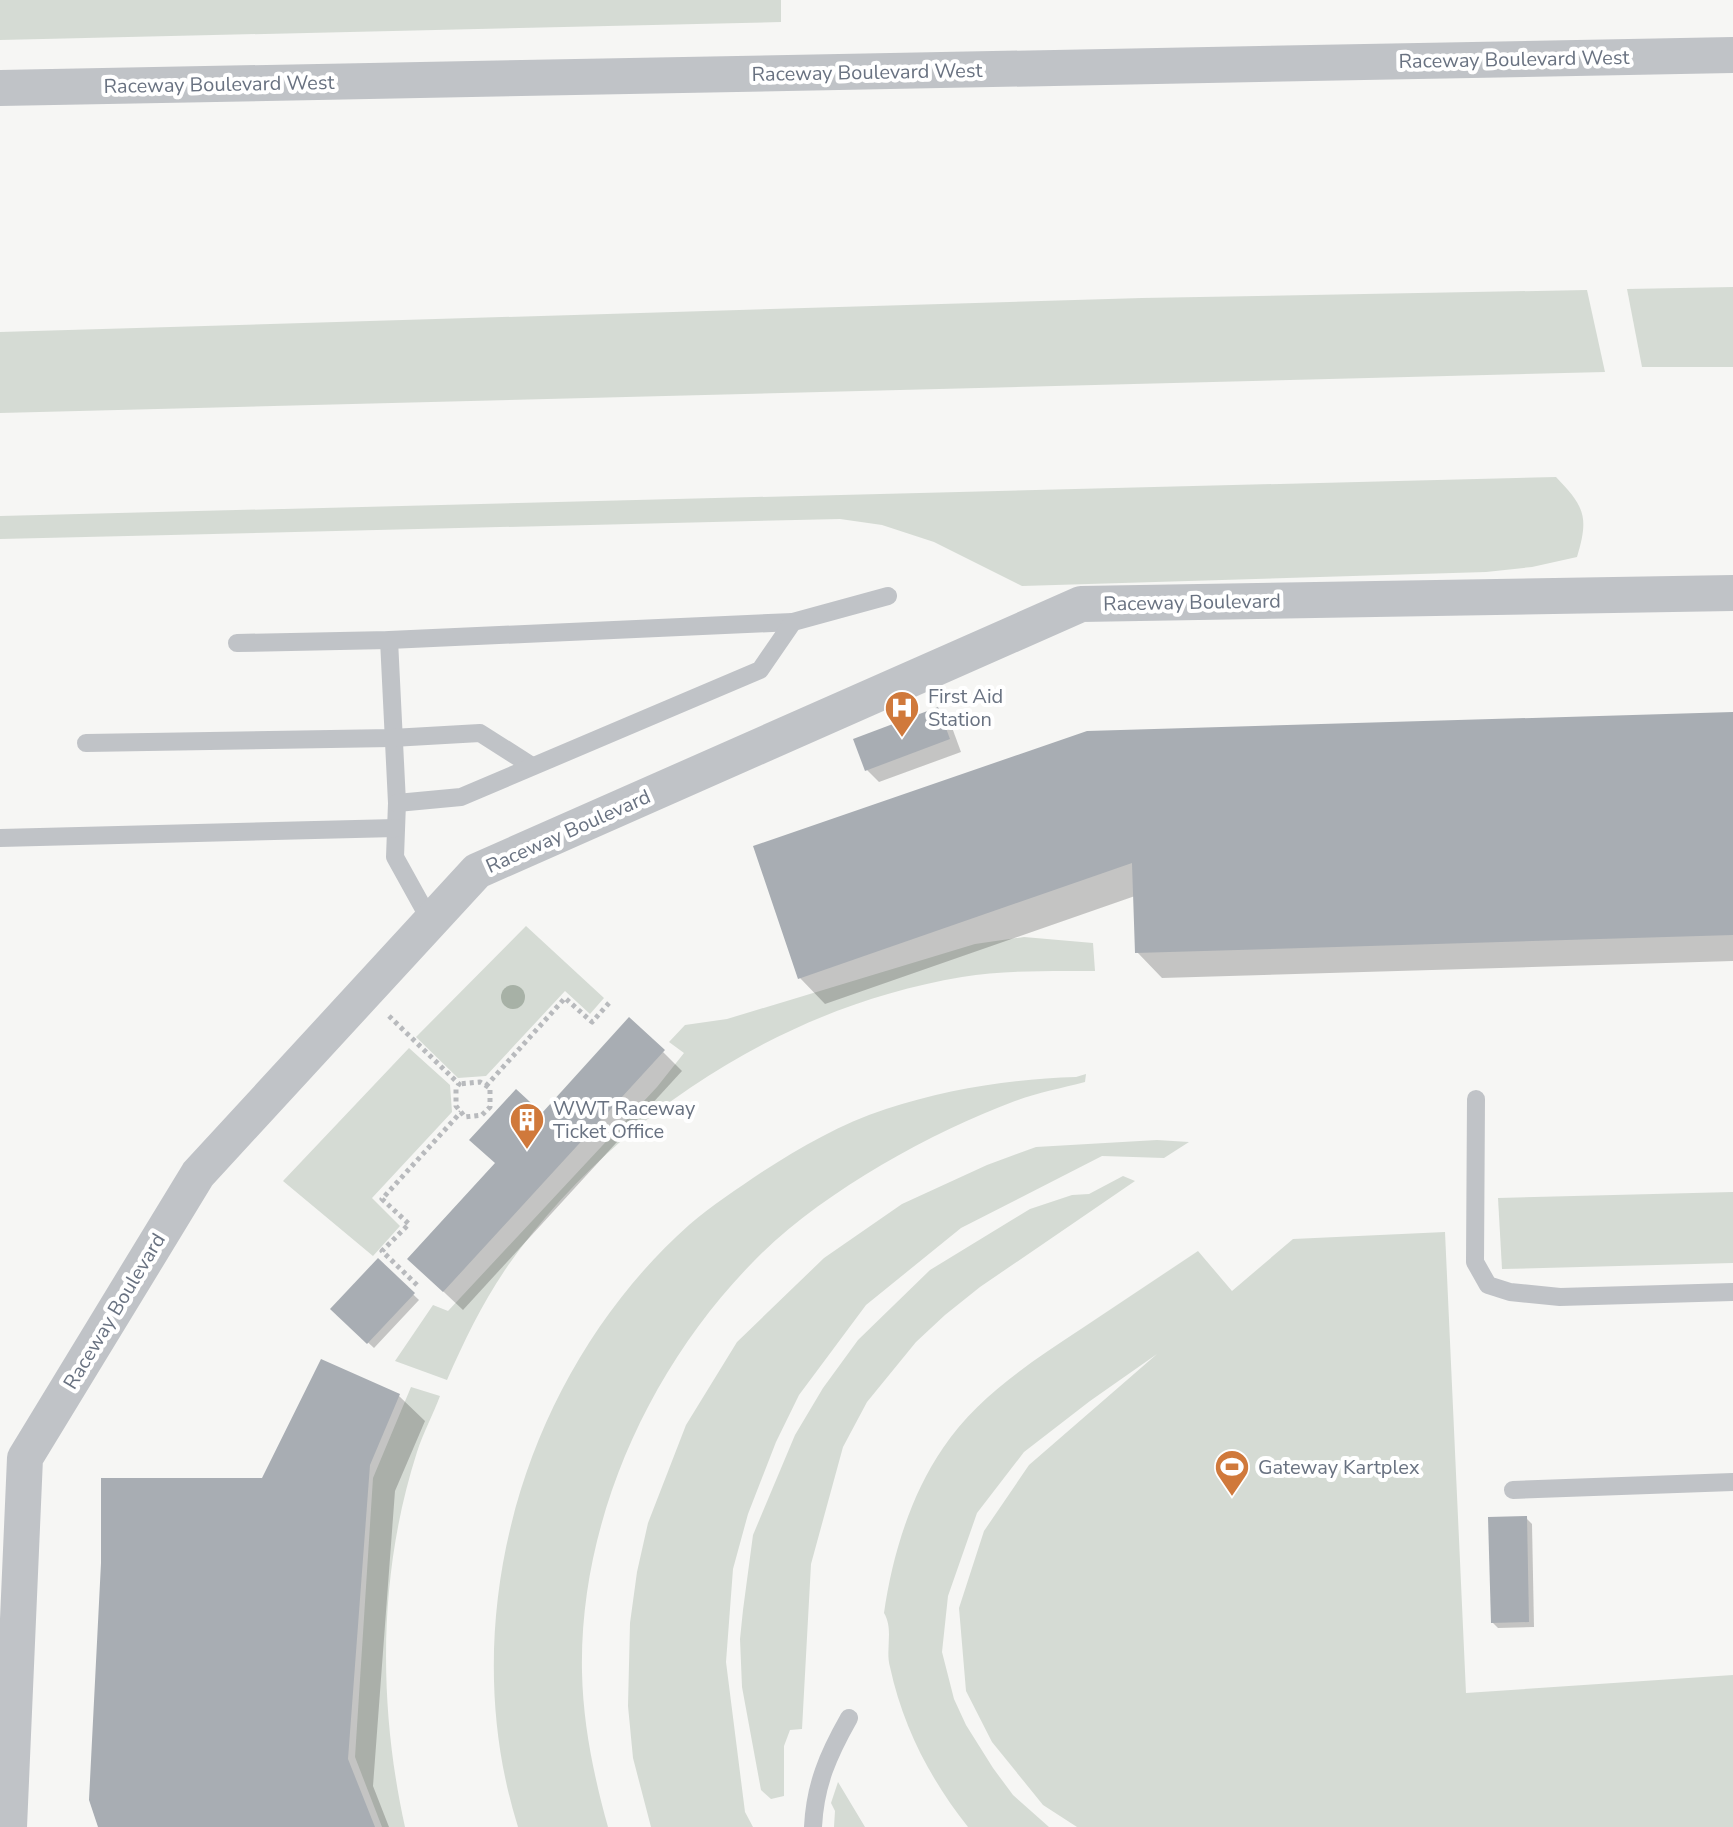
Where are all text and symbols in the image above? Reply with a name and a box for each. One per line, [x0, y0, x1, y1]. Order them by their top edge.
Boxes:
street label: Raceway Boulevard West [1398, 44, 1631, 75]
street label: Raceway Boulevard West [751, 57, 984, 88]
street label: Raceway Boulevard West [103, 69, 336, 100]
street label: Raceway Boulevard [1103, 587, 1281, 618]
place label: First Aid Station [928, 683, 1003, 733]
hospital icon: First Aid Station [883, 689, 921, 739]
street label: Raceway Boulevard [482, 783, 655, 880]
place label: WWT Raceway Ticket Office [553, 1095, 696, 1145]
building icon: WWT Raceway Ticket Office [508, 1101, 546, 1151]
street label: Raceway Boulevard [57, 1228, 172, 1394]
sports icon: Gateway Kartplex [1213, 1448, 1251, 1498]
place label: Gateway Kartplex [1258, 1454, 1420, 1481]

